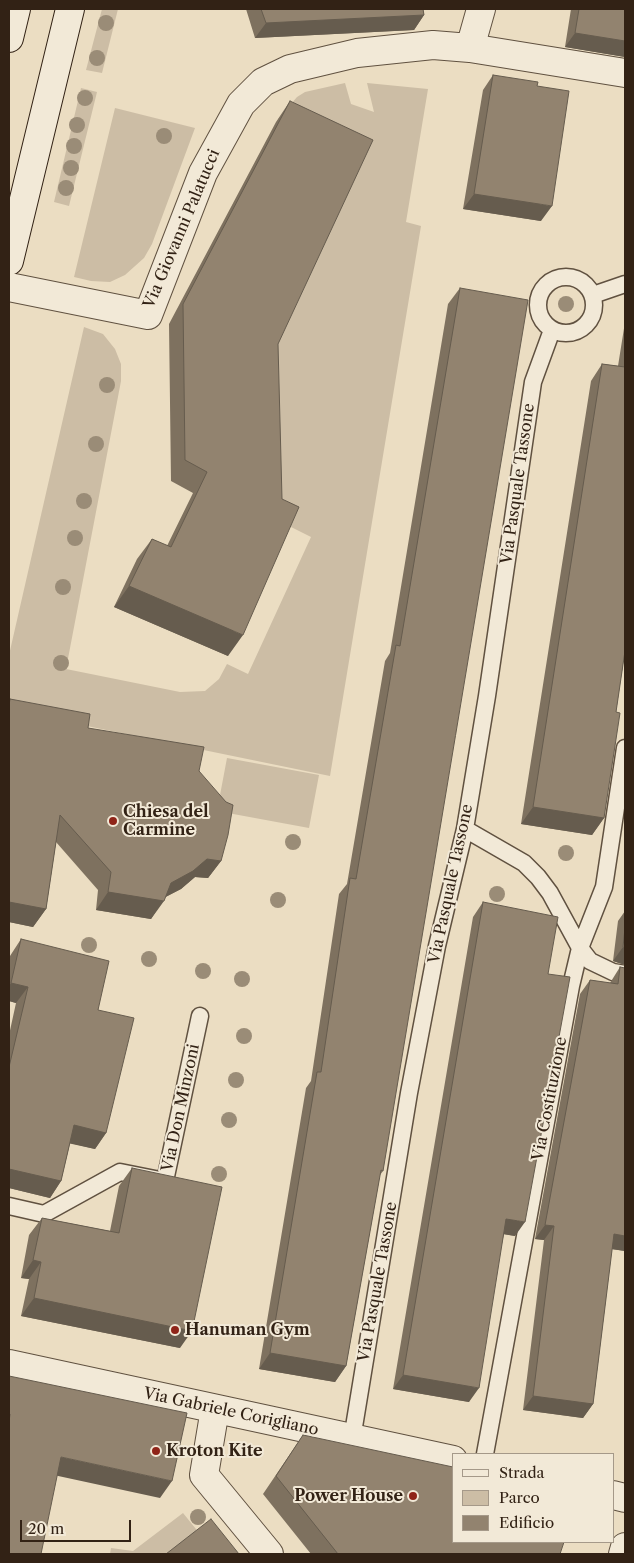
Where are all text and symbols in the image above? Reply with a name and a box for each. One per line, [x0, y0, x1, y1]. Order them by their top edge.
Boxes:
street label: Via Giovanni Palatucci [140, 146, 224, 312]
street label: Via Pasquale Tassone [497, 402, 539, 566]
place label: Chiesa del Carmine [123, 802, 209, 840]
street label: Via Pasquale Tassone [425, 803, 477, 965]
marker: Chiesa del Carmine [107, 815, 119, 827]
street label: Via Costituzione [529, 1035, 571, 1163]
street label: Via Don Minzoni [158, 1042, 204, 1174]
street label: Via Pasquale Tassone [354, 1200, 402, 1364]
place label: Hanuman Gym [185, 1320, 310, 1340]
marker: Hanuman Gym [169, 1324, 181, 1336]
street label: Via Gabriele Corigliano [142, 1384, 320, 1440]
place label: Kroton Kite [166, 1441, 263, 1461]
marker: Kroton Kite [150, 1445, 162, 1457]
legend [452, 1453, 614, 1543]
text: Strada [499, 1463, 545, 1482]
place label: Power House [294, 1486, 403, 1506]
text: Parco [499, 1488, 540, 1507]
marker: Power House [407, 1490, 419, 1502]
scale bar [22, 1510, 134, 1542]
text: Edificio [499, 1513, 554, 1532]
text: 20 m [28, 1519, 64, 1538]

